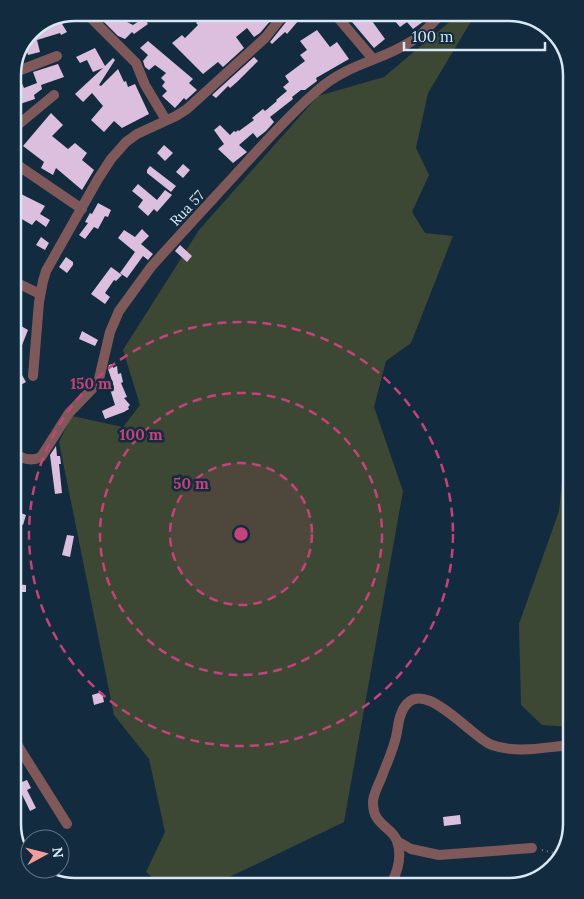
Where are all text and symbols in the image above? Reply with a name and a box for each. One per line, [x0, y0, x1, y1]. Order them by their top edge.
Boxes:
scale bar [404, 20, 545, 52]
text: 100 m [412, 27, 453, 46]
street label: Rua 57 [166, 186, 208, 230]
text: 150 m [70, 374, 112, 393]
text: 100 m [120, 425, 163, 444]
text: 50 m [173, 474, 209, 493]
centre of rings [232, 525, 250, 543]
north arrow [20, 829, 70, 879]
text: N [48, 846, 68, 859]

